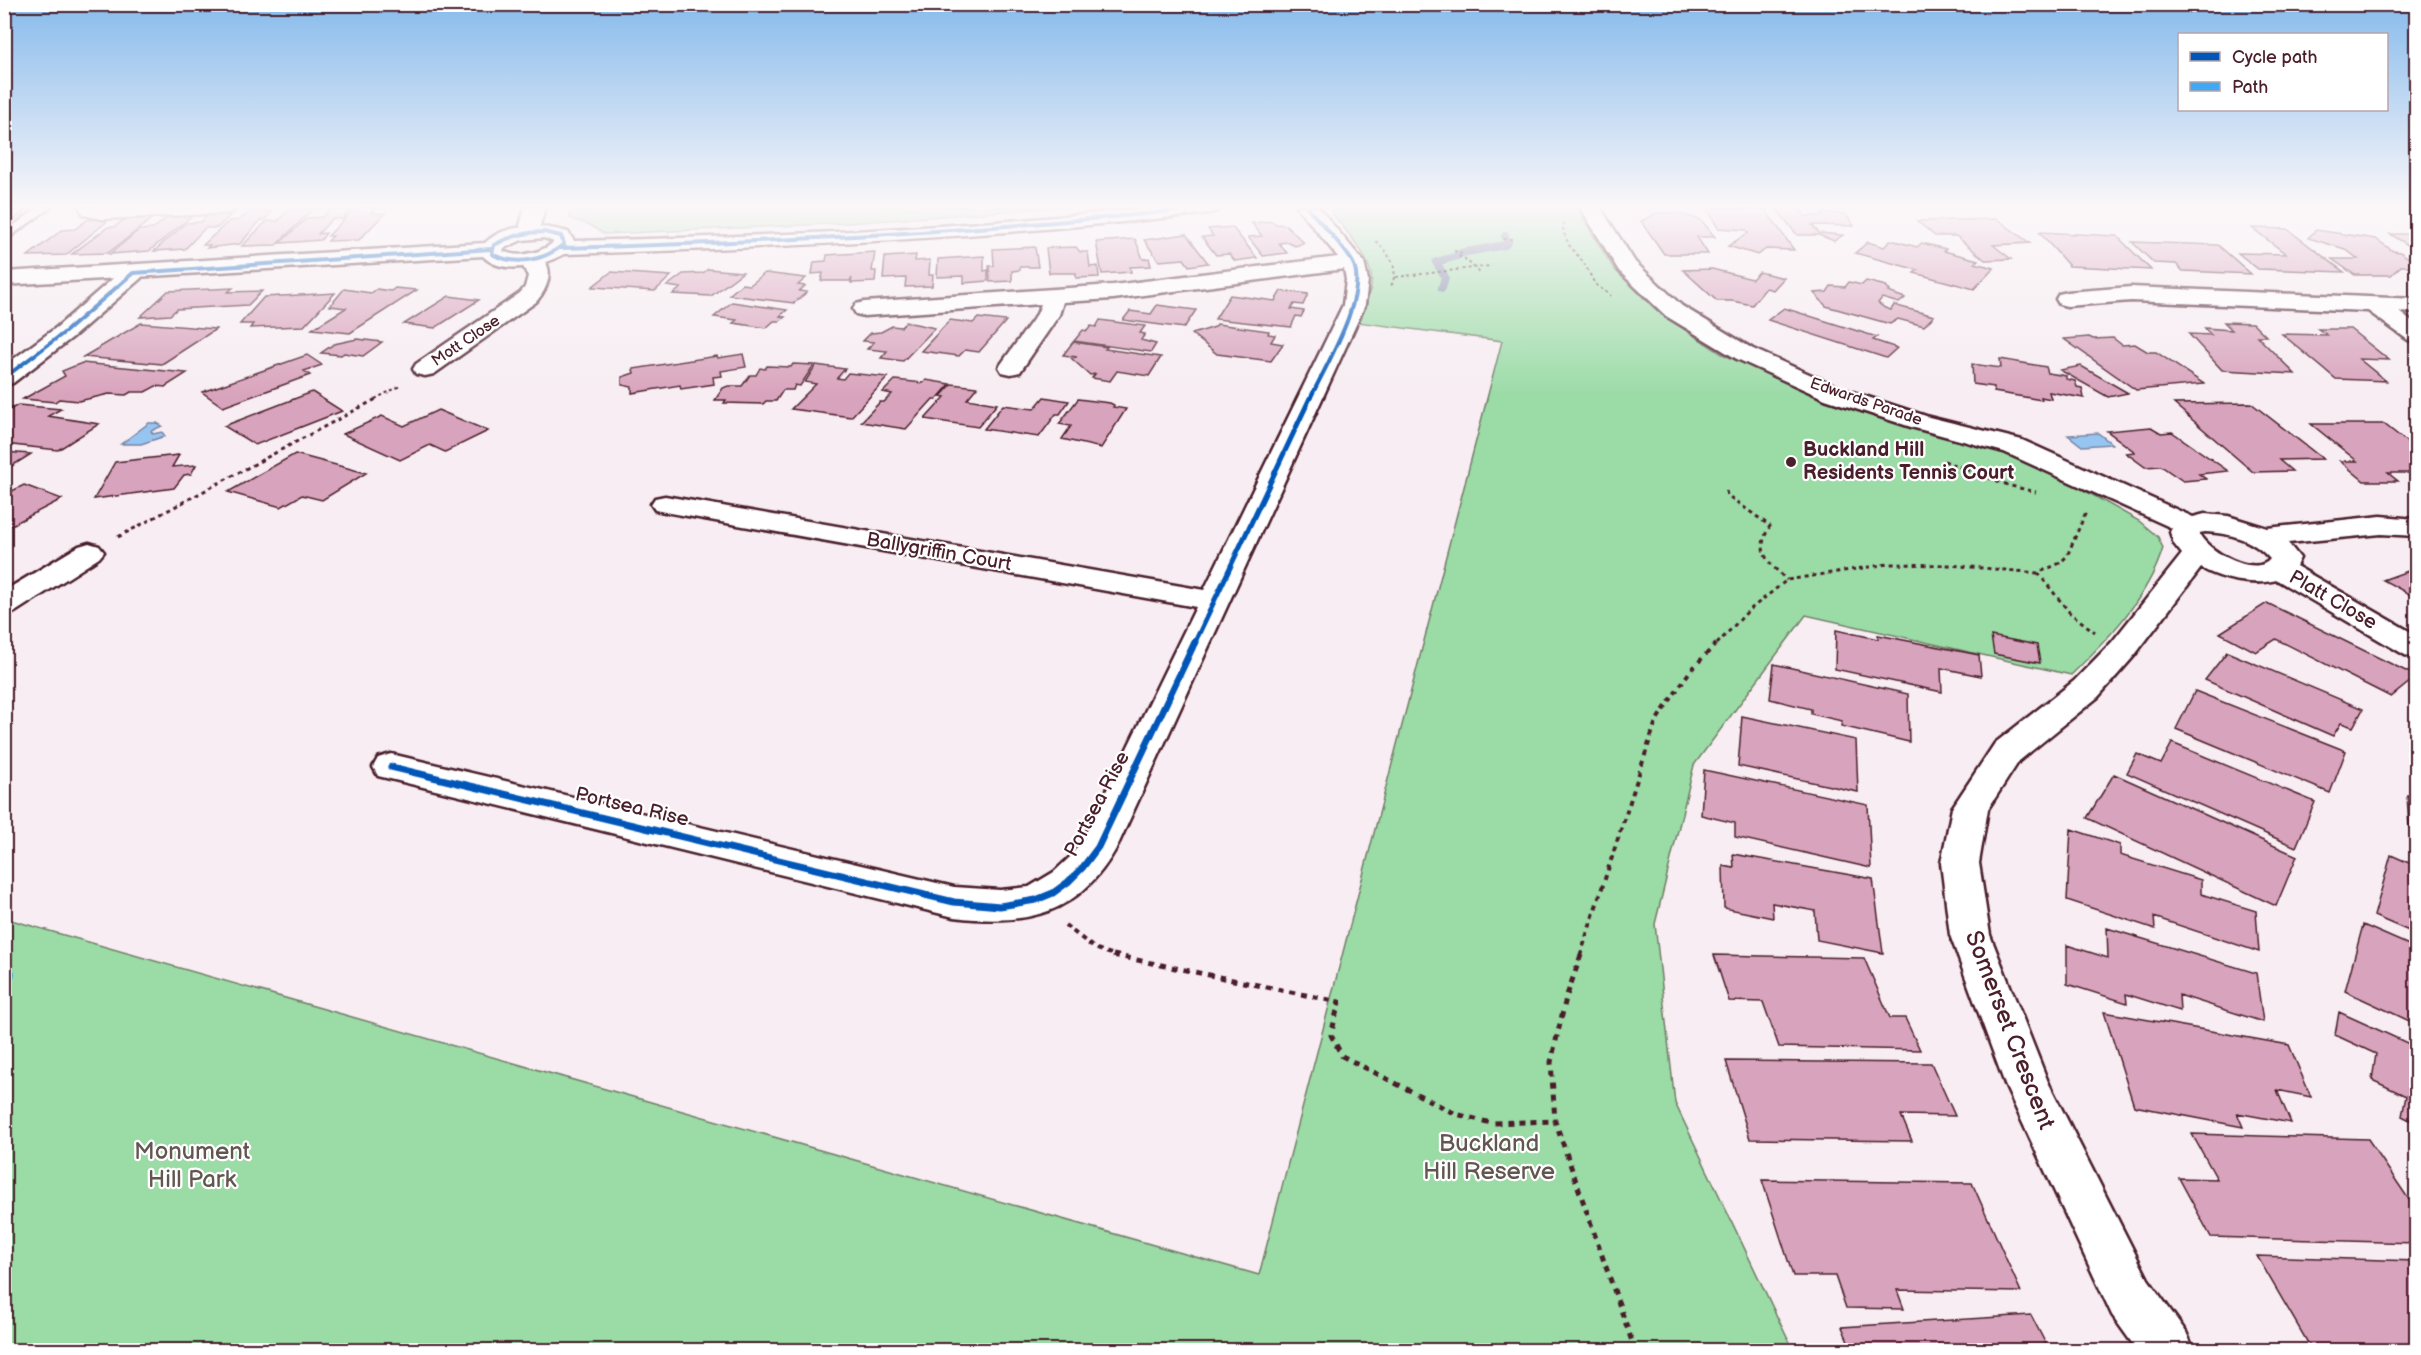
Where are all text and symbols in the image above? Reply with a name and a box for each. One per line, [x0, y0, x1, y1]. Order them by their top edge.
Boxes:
legend [2178, 33, 2388, 111]
text: Cycle path [2232, 47, 2318, 68]
text: Path [2232, 77, 2268, 98]
street label: Mott Close [428, 311, 504, 371]
street label: Edwards Parade [1807, 374, 1925, 430]
place label: Buckland Hill Residents Tennis Court [1803, 438, 2014, 485]
marker: Buckland Hill Residents Tennis Court [1784, 455, 1798, 469]
street label: Ballygriffin Court [865, 527, 1013, 577]
street label: Platt Close [2285, 565, 2381, 635]
street label: Portsea Rise [1059, 747, 1135, 861]
street label: Portsea Rise [573, 782, 691, 832]
street label: Somerset Crescent [1959, 927, 2061, 1134]
park label: Buckland Hill Reserve [1423, 1129, 1555, 1186]
park label: Monument Hill Park [134, 1137, 251, 1194]

